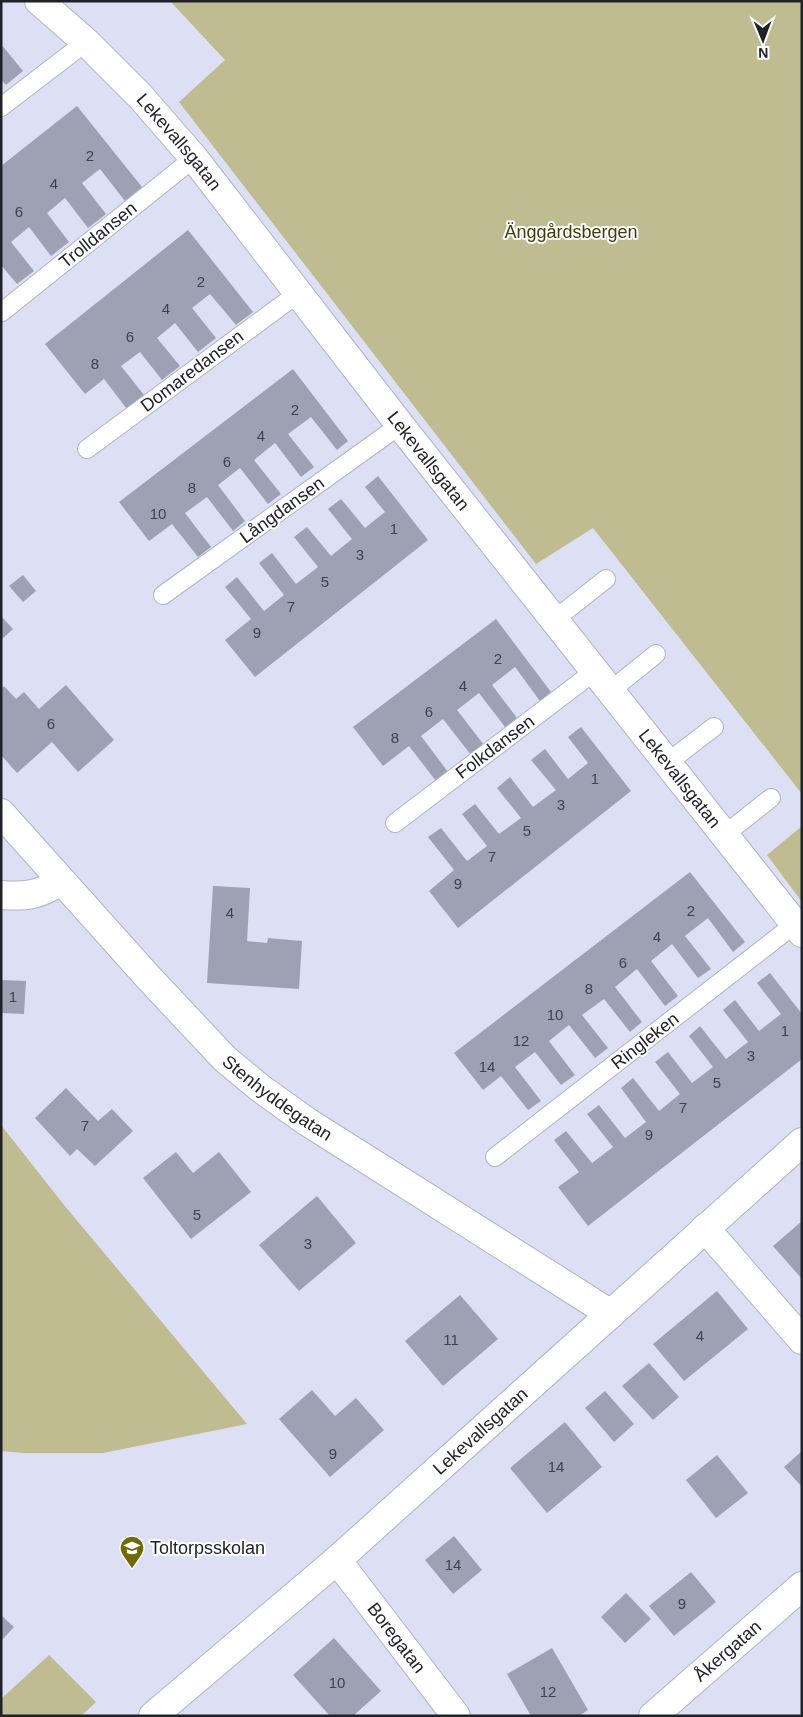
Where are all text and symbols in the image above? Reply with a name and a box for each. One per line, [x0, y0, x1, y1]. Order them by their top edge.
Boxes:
north arrow [738, 15, 788, 65]
text: N [758, 45, 768, 61]
street label: Lekevallsgatan [133, 90, 225, 194]
house number: 2 [86, 147, 94, 164]
house number: 4 [50, 175, 58, 192]
street label: Trolldansen [55, 198, 141, 272]
house number: 6 [15, 203, 23, 220]
park label: Änggårdsbergen [504, 222, 638, 242]
house number: 2 [197, 273, 205, 290]
house number: 4 [162, 300, 170, 317]
street label: Domaredansen [137, 326, 247, 416]
house number: 6 [126, 328, 134, 345]
house number: 8 [91, 355, 99, 372]
house number: 2 [291, 401, 299, 418]
street label: Lekevallsgatan [383, 408, 474, 514]
house number: 4 [257, 427, 265, 444]
house number: 6 [223, 453, 231, 470]
street label: Långdansen [236, 473, 328, 547]
house number: 8 [188, 479, 196, 496]
house number: 10 [150, 505, 166, 522]
house number: 1 [390, 520, 398, 537]
house number: 3 [356, 546, 364, 563]
house number: 5 [321, 573, 329, 590]
house number: 7 [287, 598, 295, 615]
house number: 9 [253, 624, 261, 641]
house number: 2 [494, 650, 502, 667]
house number: 4 [459, 677, 467, 694]
house number: 6 [425, 703, 433, 720]
street label: Folkdansen [452, 711, 538, 783]
house number: 6 [47, 715, 55, 732]
street label: Lekevallsgatan [635, 725, 725, 832]
house number: 8 [391, 729, 399, 746]
house number: 1 [591, 770, 599, 787]
house number: 3 [557, 796, 565, 813]
house number: 5 [523, 822, 531, 839]
house number: 7 [488, 848, 496, 865]
house number: 9 [454, 875, 462, 892]
house number: 2 [687, 902, 695, 919]
house number: 4 [226, 904, 234, 921]
house number: 4 [653, 928, 661, 945]
house number: 6 [619, 954, 627, 971]
house number: 8 [585, 980, 593, 997]
house number: 1 [9, 988, 17, 1005]
house number: 10 [547, 1006, 563, 1023]
street label: Ringleken [607, 1008, 683, 1074]
house number: 1 [781, 1022, 789, 1039]
house number: 12 [513, 1032, 529, 1049]
house number: 3 [747, 1047, 755, 1064]
street label: Stenhyddegatan [218, 1051, 336, 1145]
house number: 14 [479, 1058, 495, 1075]
house number: 5 [713, 1074, 721, 1091]
house number: 7 [679, 1099, 687, 1116]
house number: 7 [81, 1117, 89, 1134]
house number: 9 [645, 1126, 653, 1143]
house number: 5 [193, 1206, 201, 1223]
house number: 3 [304, 1235, 312, 1252]
house number: 4 [696, 1327, 704, 1344]
house number: 11 [443, 1331, 459, 1348]
street label: Lekevallsgatan [429, 1384, 532, 1479]
house number: 9 [329, 1445, 337, 1462]
house number: 14 [548, 1458, 564, 1475]
school or university icon: Toltorpsskolan [119, 1535, 145, 1569]
place label: Toltorpsskolan [150, 1538, 265, 1558]
house number: 14 [445, 1556, 461, 1573]
house number: 9 [678, 1595, 686, 1612]
street label: Boregatan [363, 1599, 430, 1677]
street label: Åkergatan [690, 1616, 765, 1685]
house number: 10 [329, 1674, 345, 1691]
house number: 12 [540, 1683, 556, 1700]

